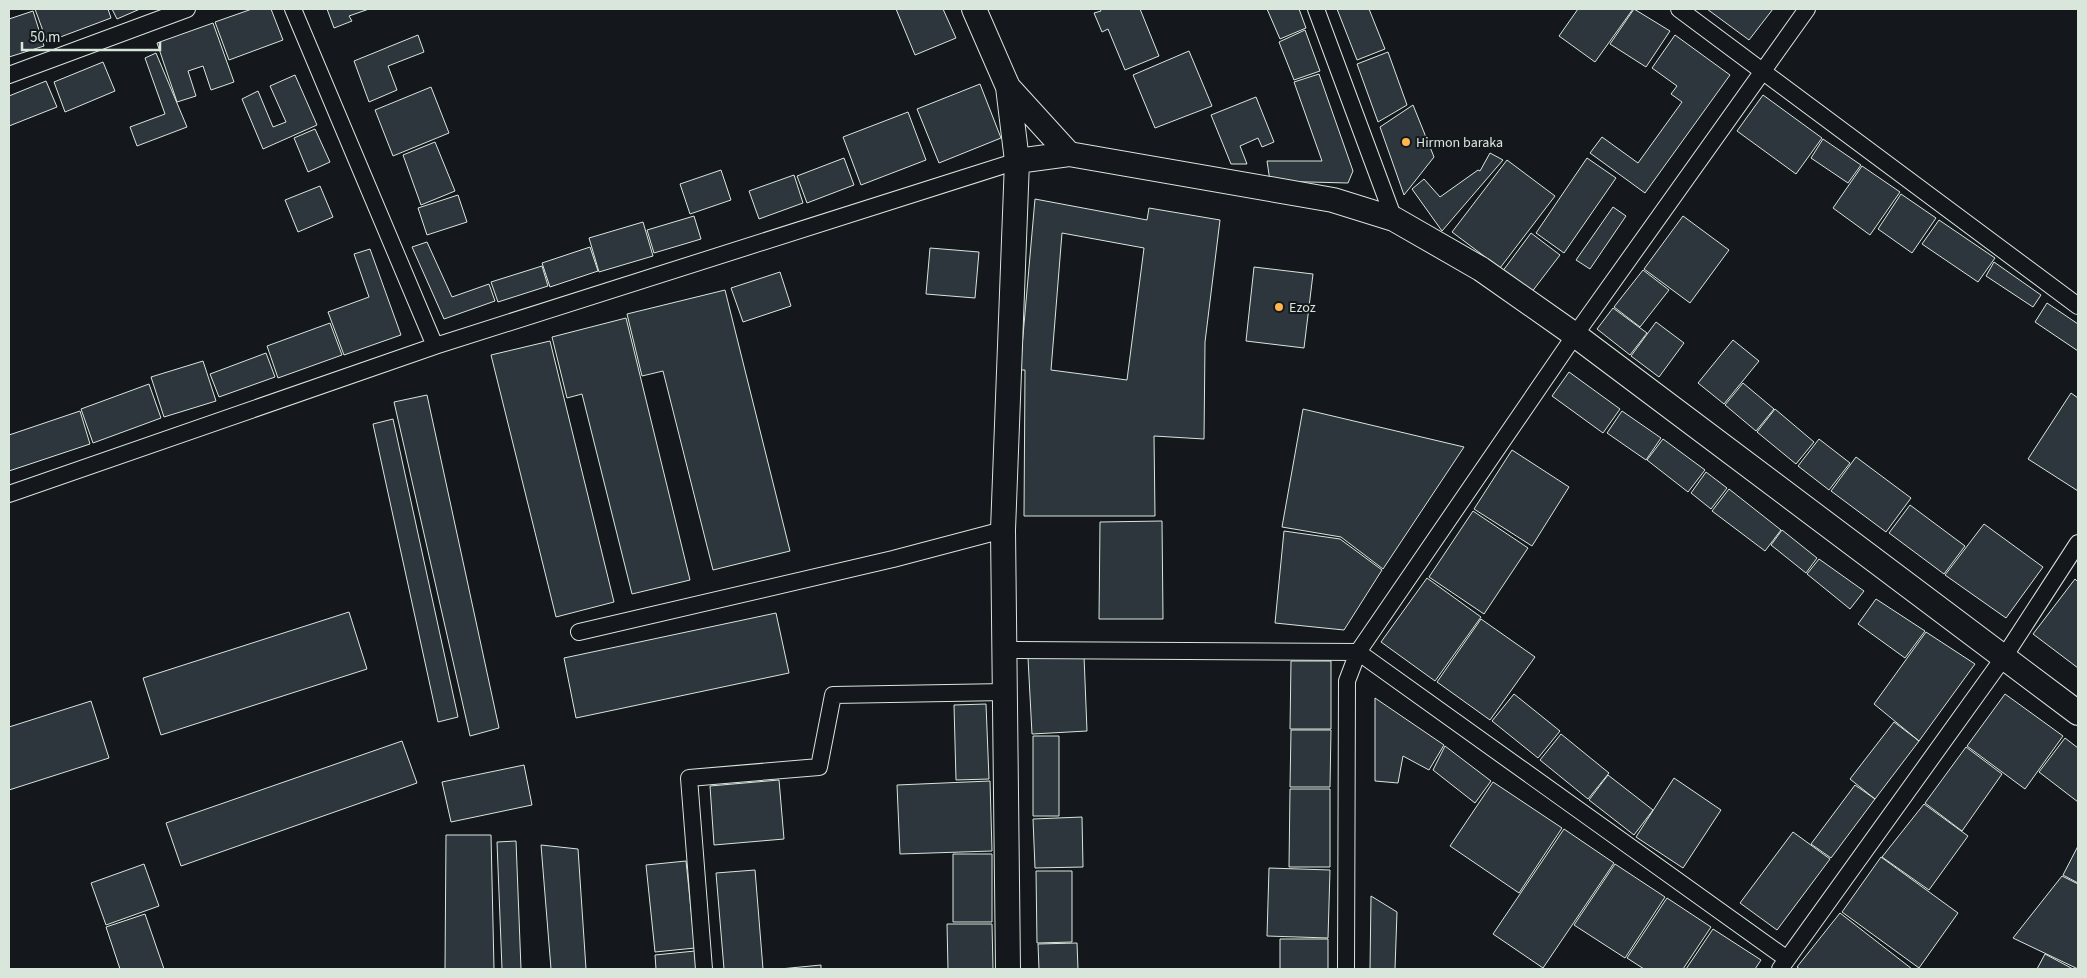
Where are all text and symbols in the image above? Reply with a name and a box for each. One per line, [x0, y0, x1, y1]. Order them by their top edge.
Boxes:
scale bar [22, 20, 160, 52]
text: 50 m [30, 27, 60, 48]
place label: Hirmon baraka [1416, 133, 1503, 153]
marker: Hirmon baraka [1400, 136, 1412, 148]
place label: Ezoz [1289, 298, 1316, 318]
marker: Ezoz [1273, 301, 1285, 313]

